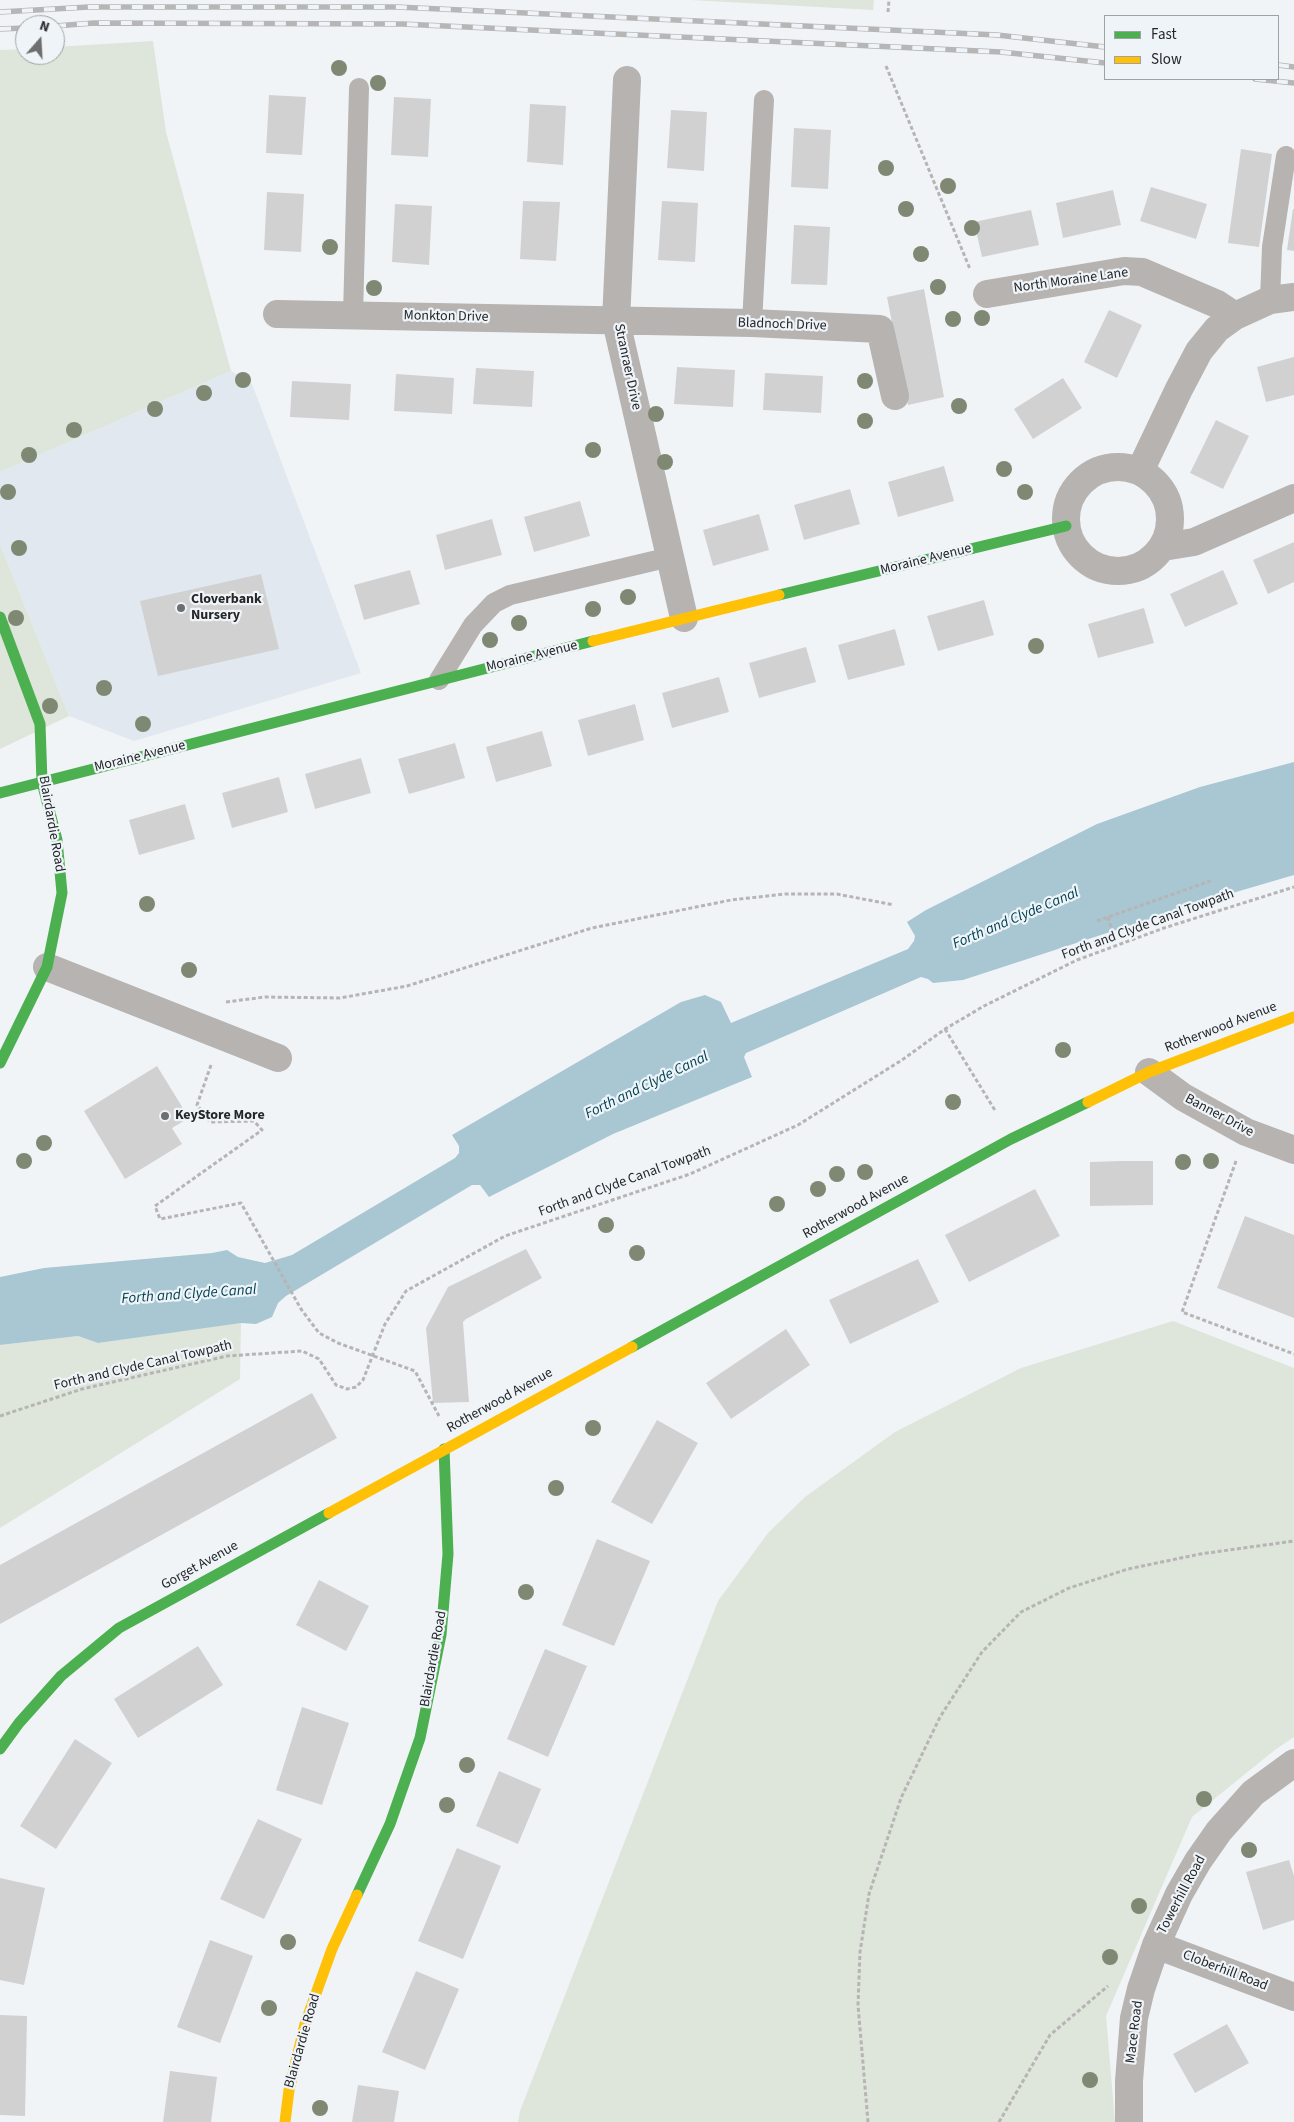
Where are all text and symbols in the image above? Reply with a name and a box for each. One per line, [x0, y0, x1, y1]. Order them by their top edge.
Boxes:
north arrow [15, 15, 65, 65]
legend [1104, 15, 1279, 80]
text: N [37, 16, 52, 38]
text: Fast [1151, 24, 1177, 45]
text: Slow [1151, 49, 1182, 70]
street label: North Moraine Lane [1013, 265, 1129, 297]
street label: Monkton Drive [403, 308, 489, 326]
street label: Bladnoch Drive [737, 315, 827, 335]
street label: Stranraer Drive [610, 322, 644, 412]
street label: Moraine Avenue [879, 541, 973, 579]
place label: Cloverbank Nursery [191, 592, 262, 624]
marker: Cloverbank Nursery [175, 602, 187, 614]
street label: Moraine Avenue [485, 638, 579, 676]
street label: Moraine Avenue [93, 738, 187, 776]
street label: Blairdardie Road [34, 774, 68, 874]
water label: Forth and Clyde Canal [950, 884, 1082, 954]
street label: Forth and Clyde Canal Towpath [1059, 886, 1237, 964]
street label: Rotherwood Avenue [1163, 999, 1279, 1057]
water label: Forth and Clyde Canal [582, 1048, 712, 1124]
street label: Banner Drive [1182, 1091, 1256, 1141]
place label: KeyStore More [175, 1108, 265, 1124]
marker: KeyStore More [159, 1110, 171, 1122]
street label: Forth and Clyde Canal Towpath [536, 1143, 714, 1221]
street label: Rotherwood Avenue [800, 1171, 912, 1243]
water label: Forth and Clyde Canal [121, 1281, 257, 1309]
street label: Forth and Clyde Canal Towpath [52, 1337, 234, 1395]
street label: Rotherwood Avenue [444, 1365, 556, 1437]
street label: Gorget Avenue [159, 1538, 241, 1594]
street label: Blairdardie Road [417, 1609, 451, 1709]
street label: Towerhill Road [1154, 1853, 1210, 1937]
street label: Cloberhill Road [1180, 1947, 1270, 1995]
street label: Blairdardie Road [281, 1992, 325, 2090]
street label: Mace Road [1123, 2000, 1147, 2064]

